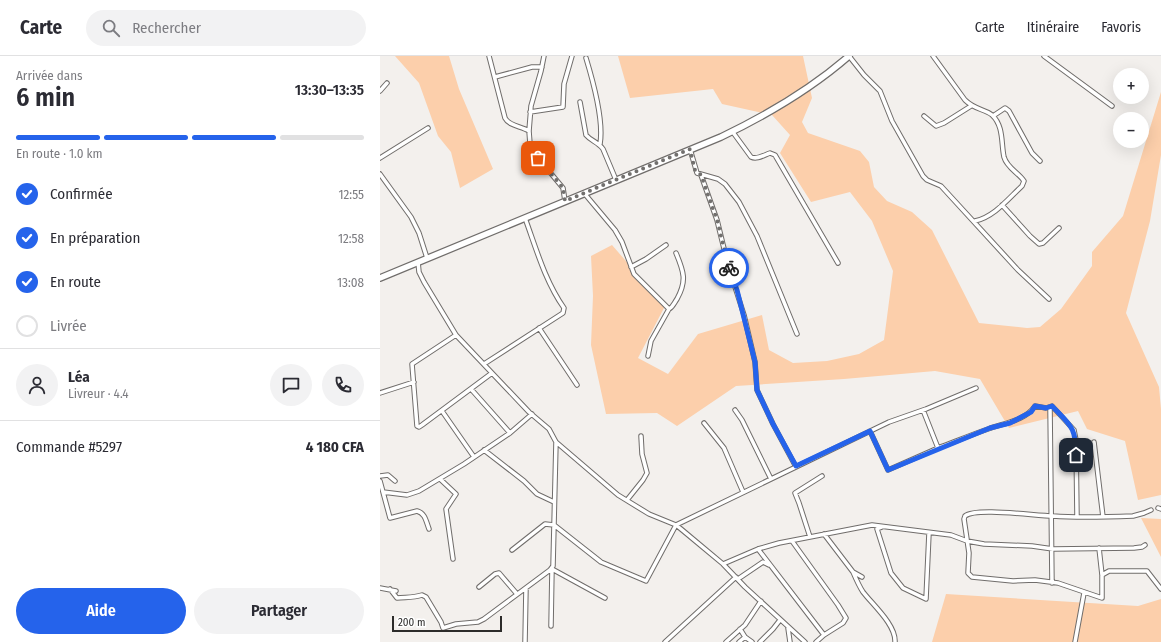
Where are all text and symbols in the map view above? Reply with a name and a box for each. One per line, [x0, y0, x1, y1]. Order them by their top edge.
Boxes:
search box [86, 10, 366, 46]
text: Carte [20, 16, 62, 39]
icon: search [100, 17, 122, 39]
text: Rechercher [132, 19, 201, 37]
text: Carte [975, 19, 1005, 36]
text: Itinéraire [1027, 19, 1079, 36]
text: Favoris [1101, 19, 1141, 36]
text: Arrivée dans [16, 68, 83, 83]
map controls [1113, 68, 1149, 148]
button: + [1113, 68, 1149, 104]
text: 13:30–13:35 [295, 81, 364, 99]
text: 6 min [16, 82, 75, 113]
button: − [1113, 112, 1149, 148]
pin [521, 141, 555, 175]
text: En route · 1.0 km [16, 146, 103, 161]
icon: bag [527, 147, 549, 169]
icon: check [16, 183, 38, 205]
text: Confirmée [50, 185, 113, 203]
text: 12:55 [339, 187, 364, 202]
icon: check [16, 227, 38, 249]
text: En préparation [50, 229, 140, 247]
text: 12:58 [338, 231, 364, 246]
courier [709, 248, 749, 288]
icon: bike [718, 257, 740, 279]
icon: check [16, 271, 38, 293]
text: En route [50, 273, 101, 291]
text: 13:08 [337, 275, 364, 290]
text: Livrée [50, 317, 87, 335]
button: person [16, 364, 58, 406]
button: chat [270, 364, 312, 406]
button: phone [322, 364, 364, 406]
text: Léa [68, 368, 90, 386]
text: Livreur · 4.4 [68, 386, 129, 401]
text: Commande #5297 [16, 438, 122, 456]
text: 4 180 CFA [306, 438, 364, 456]
pin [1059, 438, 1093, 472]
icon: home [1065, 444, 1087, 466]
button: Aide [16, 588, 186, 634]
button: Partager [194, 588, 364, 634]
scale bar [392, 614, 502, 633]
text: 200 m [398, 616, 425, 629]

